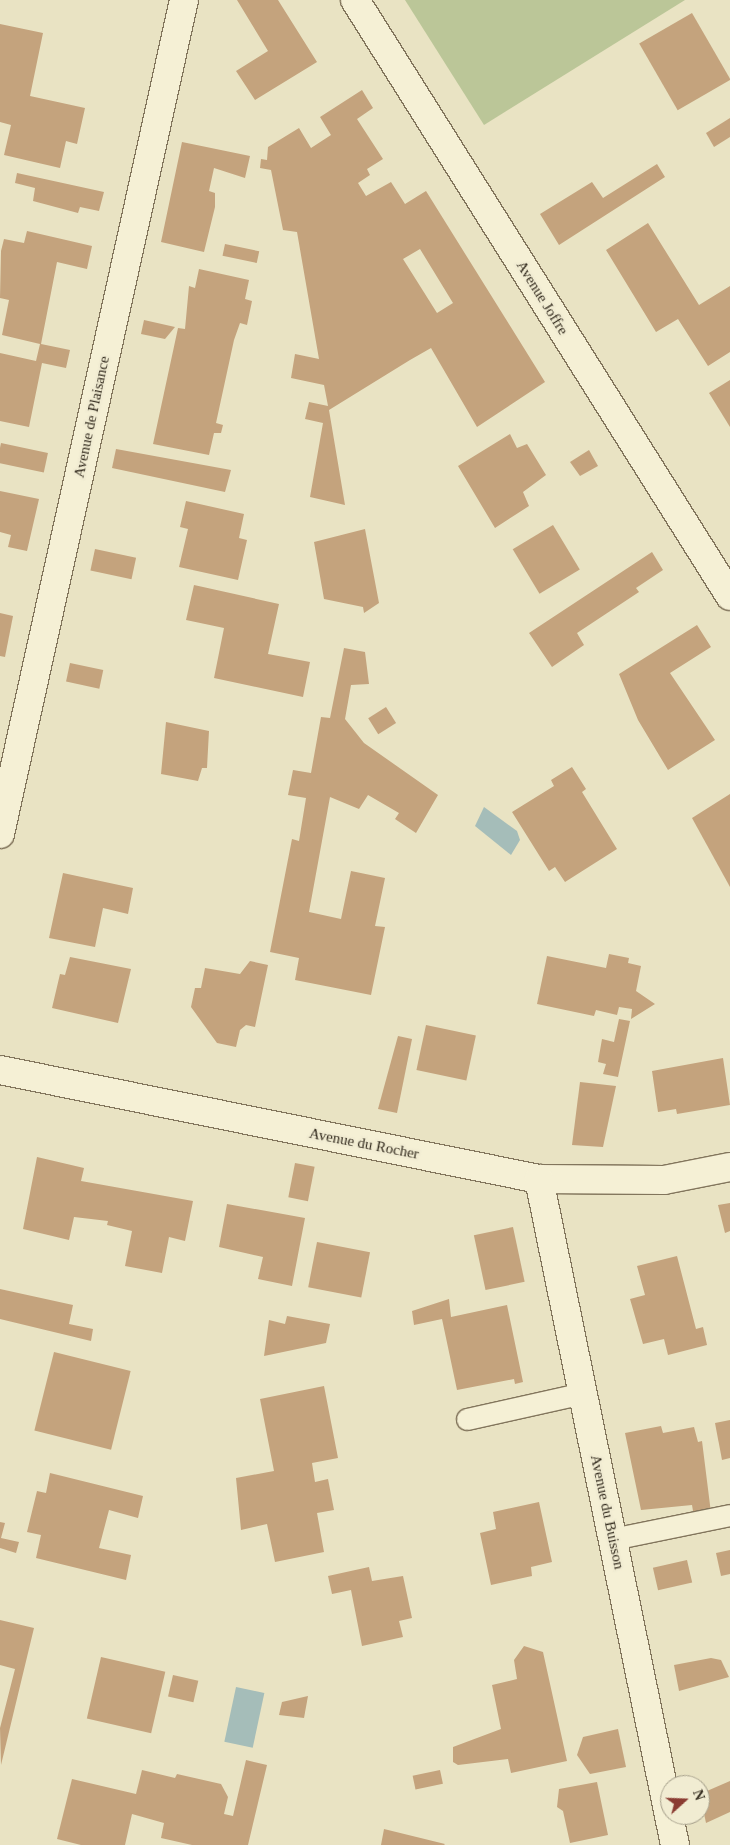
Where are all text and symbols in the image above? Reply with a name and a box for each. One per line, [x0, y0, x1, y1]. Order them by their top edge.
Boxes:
street label: Avenue Joffre [512, 258, 572, 338]
street label: Avenue de Plaisance [70, 355, 114, 479]
street label: Avenue du Rocher [308, 1125, 420, 1163]
street label: Avenue du Buisson [586, 1453, 628, 1571]
north arrow [660, 1775, 710, 1825]
text: N [690, 1788, 707, 1802]

